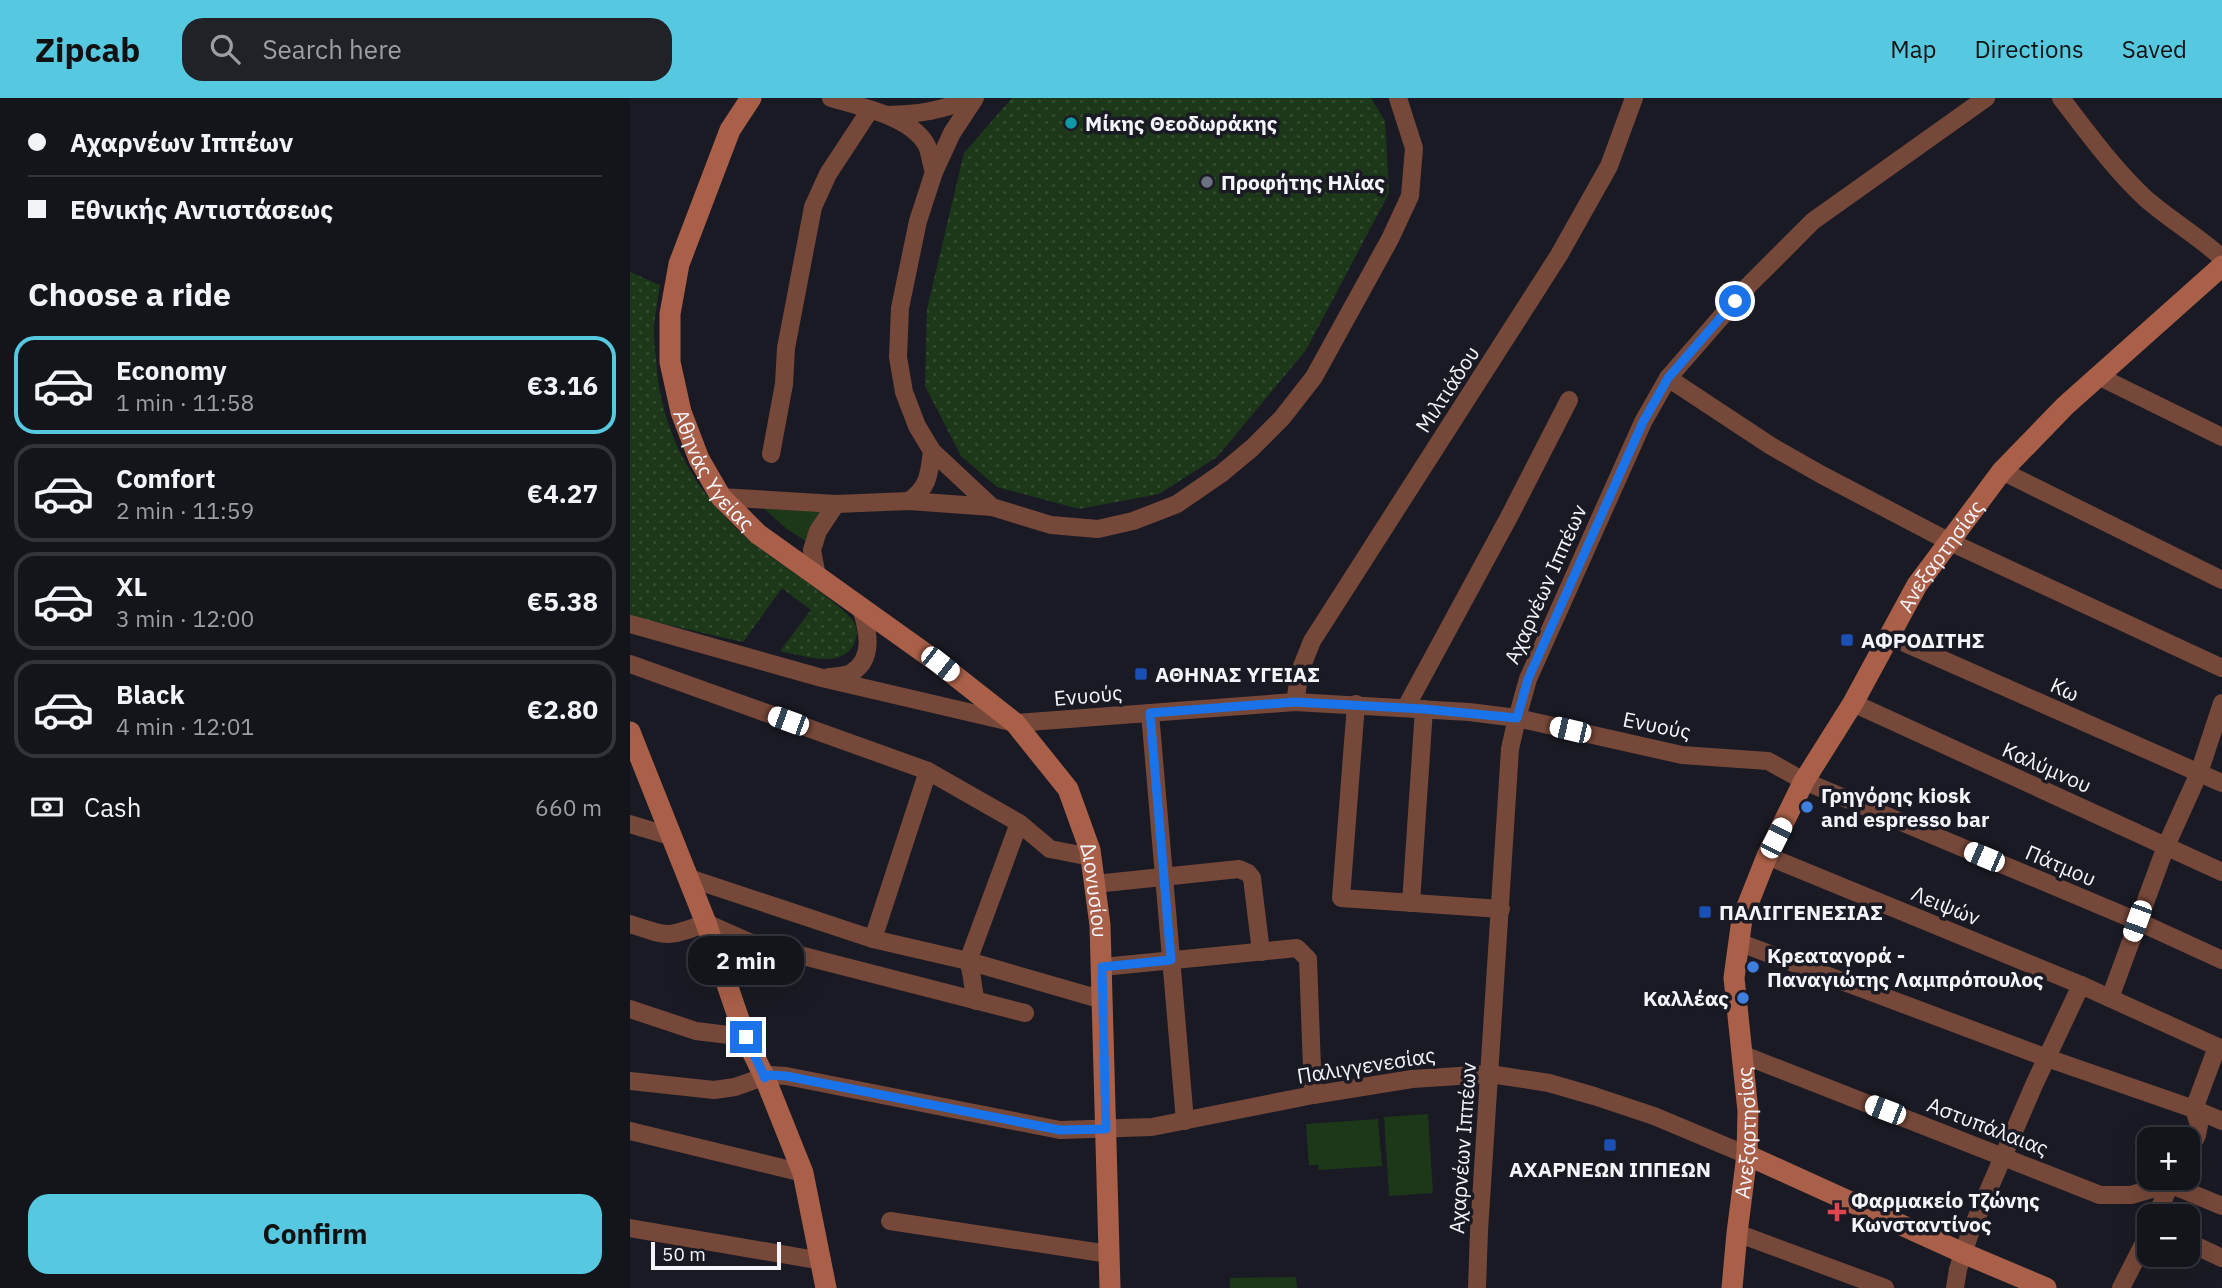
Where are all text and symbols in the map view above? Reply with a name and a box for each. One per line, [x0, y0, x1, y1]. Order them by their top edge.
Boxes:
search box [182, 18, 672, 81]
text: Zipcab [35, 28, 140, 71]
icon: search [206, 30, 244, 68]
text: Search here [262, 32, 402, 66]
text: Map [1890, 33, 1936, 65]
text: Directions [1974, 33, 2084, 65]
text: Saved [2122, 33, 2187, 65]
place label: Μίκης Θεοδωράκης [1085, 109, 1278, 137]
marker: Μίκης Θεοδωράκης [1063, 115, 1079, 131]
text: Αχαρνέων Ιππέων [70, 125, 293, 159]
place label: Προφήτης Ηλίας [1221, 168, 1385, 196]
marker: Προφήτης Ηλίας [1199, 174, 1215, 190]
text: Εθνικής Αντιστάσεως [70, 192, 333, 226]
text: Choose a ride [28, 273, 231, 315]
route start [1719, 285, 1751, 317]
street label: Μιλτιάδου [1409, 340, 1485, 438]
text: Economy [116, 353, 227, 387]
icon: car [32, 354, 95, 417]
text: €3.16 [527, 368, 598, 402]
text: 1 min · 11:58 [116, 387, 254, 417]
street label: Αθηνάς Υγείας [667, 405, 761, 537]
text: Comfort [116, 461, 215, 495]
icon: car [32, 462, 95, 525]
text: €4.27 [527, 476, 598, 510]
street label: Ανεξαρτησίας [1891, 494, 1990, 617]
text: 2 min · 11:59 [116, 495, 254, 525]
street label: Αχαρνέων Ιππέων [1497, 500, 1593, 668]
text: XL [116, 569, 147, 603]
icon: car [32, 570, 95, 633]
text: €5.38 [527, 584, 598, 618]
text: 3 min · 12:00 [116, 603, 254, 633]
place label: ΑΦΡΟΔΙΤΗΣ [1861, 626, 1984, 654]
marker: ΑΦΡΟΔΙΤΗΣ [1839, 632, 1855, 648]
car [917, 643, 964, 685]
place label: ΑΘΗΝΑΣ ΥΓΕΙΑΣ [1155, 660, 1320, 688]
marker: ΑΘΗΝΑΣ ΥΓΕΙΑΣ [1133, 666, 1149, 682]
street label: Κω [2046, 670, 2084, 708]
text: Black [116, 677, 184, 711]
icon: car [32, 678, 95, 741]
street label: Ενυούς [1053, 678, 1123, 712]
text: €2.80 [527, 692, 598, 726]
car [765, 704, 812, 738]
street label: Ενυούς [1621, 705, 1693, 745]
text: 4 min · 12:01 [116, 711, 254, 741]
car [1548, 715, 1593, 745]
street label: Καλύμνου [1998, 735, 2096, 799]
place label: Γρηγόρης kiosk and espresso bar [1821, 781, 1990, 833]
icon: cash [28, 788, 66, 826]
text: Cash [84, 790, 141, 824]
text: 660 m [535, 792, 602, 822]
marker: Γρηγόρης kiosk and espresso bar [1799, 799, 1815, 815]
car [1758, 815, 1795, 861]
street label: Διονυσίου [1074, 838, 1114, 938]
street label: Πάτμου [2022, 838, 2100, 892]
car [1961, 839, 2008, 875]
street label: Λειψών [1908, 879, 1985, 932]
place label: ΠΑΛΙΓΓΕΝΕΣΙΑΣ [1719, 898, 1883, 926]
car [2120, 898, 2155, 944]
marker: ΠΑΛΙΓΓΕΝΕΣΙΑΣ [1697, 904, 1713, 920]
callout: 2 min [688, 936, 804, 984]
place label: Κρεαταγορά - Παναγιώτης Λαμπρόπουλος [1767, 941, 2044, 993]
text: 2 min [716, 945, 776, 975]
marker: Κρεαταγορά - Παναγιώτης Λαμπρόπουλος [1745, 959, 1761, 975]
place label: Καλλέας [1643, 984, 1729, 1012]
marker: Καλλέας [1735, 990, 1751, 1006]
route end [730, 1021, 762, 1053]
street label: Παλιγγενεσίας [1295, 1040, 1437, 1090]
street label: Αχαρνέων Ιππέων [1442, 1061, 1482, 1235]
street label: Ανεξαρτησίας [1728, 1066, 1762, 1200]
street label: Αστυπάλαιας [1923, 1090, 2053, 1162]
car [1862, 1093, 1909, 1127]
map controls [2137, 1127, 2200, 1267]
button: + [2137, 1127, 2200, 1190]
marker: ΑΧΑΡΝΕΩΝ ΙΠΠΕΩΝ [1602, 1137, 1618, 1153]
place label: ΑΧΑΡΝΕΩΝ ΙΠΠΕΩΝ [1509, 1155, 1711, 1183]
place label: Φαρμακείο Τζώνης Κωνσταντίνος [1851, 1186, 2040, 1238]
button: Confirm [28, 1194, 602, 1274]
marker: Φαρμακείο Τζώνης Κωνσταντίνος [1829, 1204, 1845, 1220]
button: − [2137, 1204, 2200, 1267]
scale bar [651, 1239, 780, 1271]
text: 50 m [662, 1242, 706, 1266]

